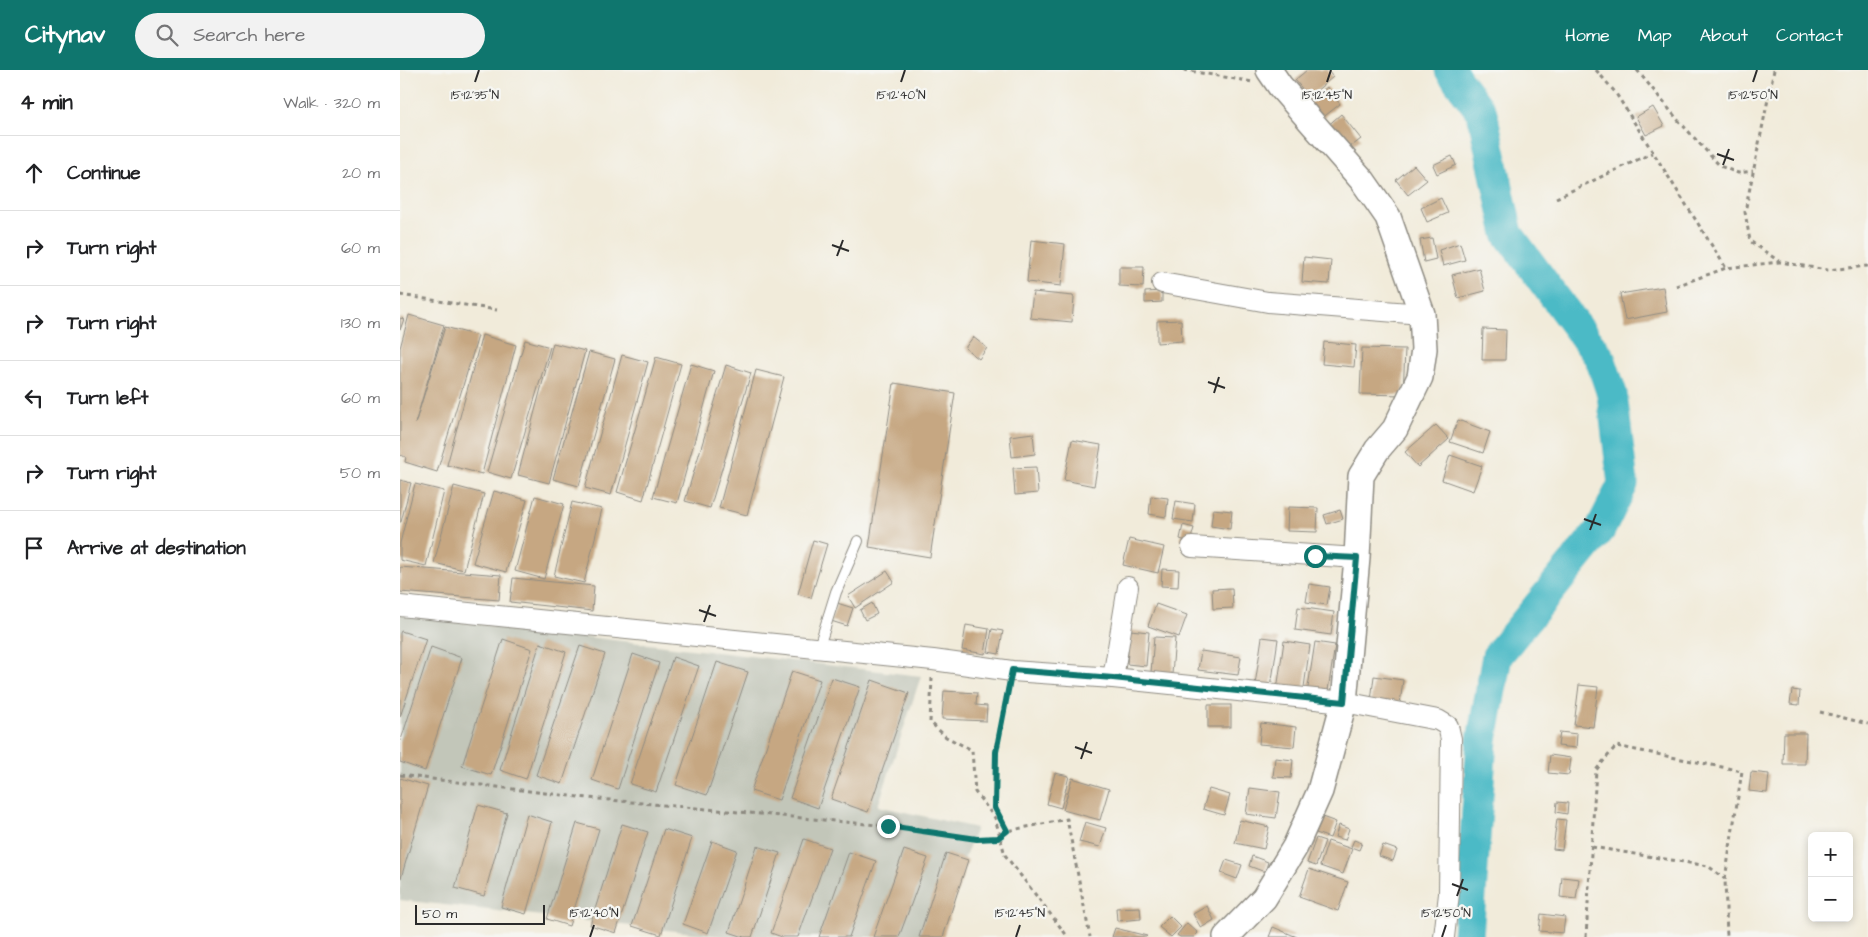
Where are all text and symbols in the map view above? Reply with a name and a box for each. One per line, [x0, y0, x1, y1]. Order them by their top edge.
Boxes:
search box [135, 13, 485, 58]
text: Citynav [25, 18, 105, 52]
icon: search [153, 21, 181, 49]
text: Search here [193, 22, 305, 49]
text: Home [1565, 23, 1610, 48]
text: Map [1638, 23, 1672, 48]
text: About [1700, 23, 1748, 48]
text: Contact [1776, 23, 1843, 48]
text: 15°12'35"N [451, 87, 499, 104]
text: 15°12'40"N [876, 87, 926, 104]
text: 15°12'45"N [1302, 87, 1352, 104]
text: 15°12'50"N [1728, 87, 1778, 104]
text: 4 min [20, 88, 73, 117]
text: Walk · 320 m [283, 92, 380, 114]
icon: ahead [20, 159, 48, 187]
text: Continue [67, 160, 141, 187]
text: 20 m [342, 162, 380, 184]
icon: right [20, 234, 48, 262]
text: Turn right [67, 235, 156, 262]
text: 60 m [341, 237, 380, 259]
icon: right [20, 309, 48, 337]
text: Turn right [67, 310, 156, 337]
text: 130 m [341, 312, 380, 334]
icon: left [20, 384, 48, 412]
text: Turn left [67, 385, 148, 412]
text: 60 m [341, 387, 380, 409]
icon: right [20, 459, 48, 487]
text: Turn right [67, 460, 156, 487]
text: 50 m [340, 462, 380, 484]
icon: arrive [20, 534, 48, 562]
text: Arrive at destination [67, 535, 246, 562]
route start [1304, 545, 1327, 568]
route end [877, 815, 900, 838]
map controls [1808, 832, 1853, 922]
button: + [1808, 832, 1853, 877]
button: − [1808, 877, 1853, 922]
scale bar [415, 902, 545, 925]
text: 50 m [422, 904, 457, 924]
text: 15°12'40"N [569, 905, 619, 922]
text: 15°12'45"N [995, 905, 1045, 922]
text: 15°12'50"N [1421, 905, 1471, 922]

